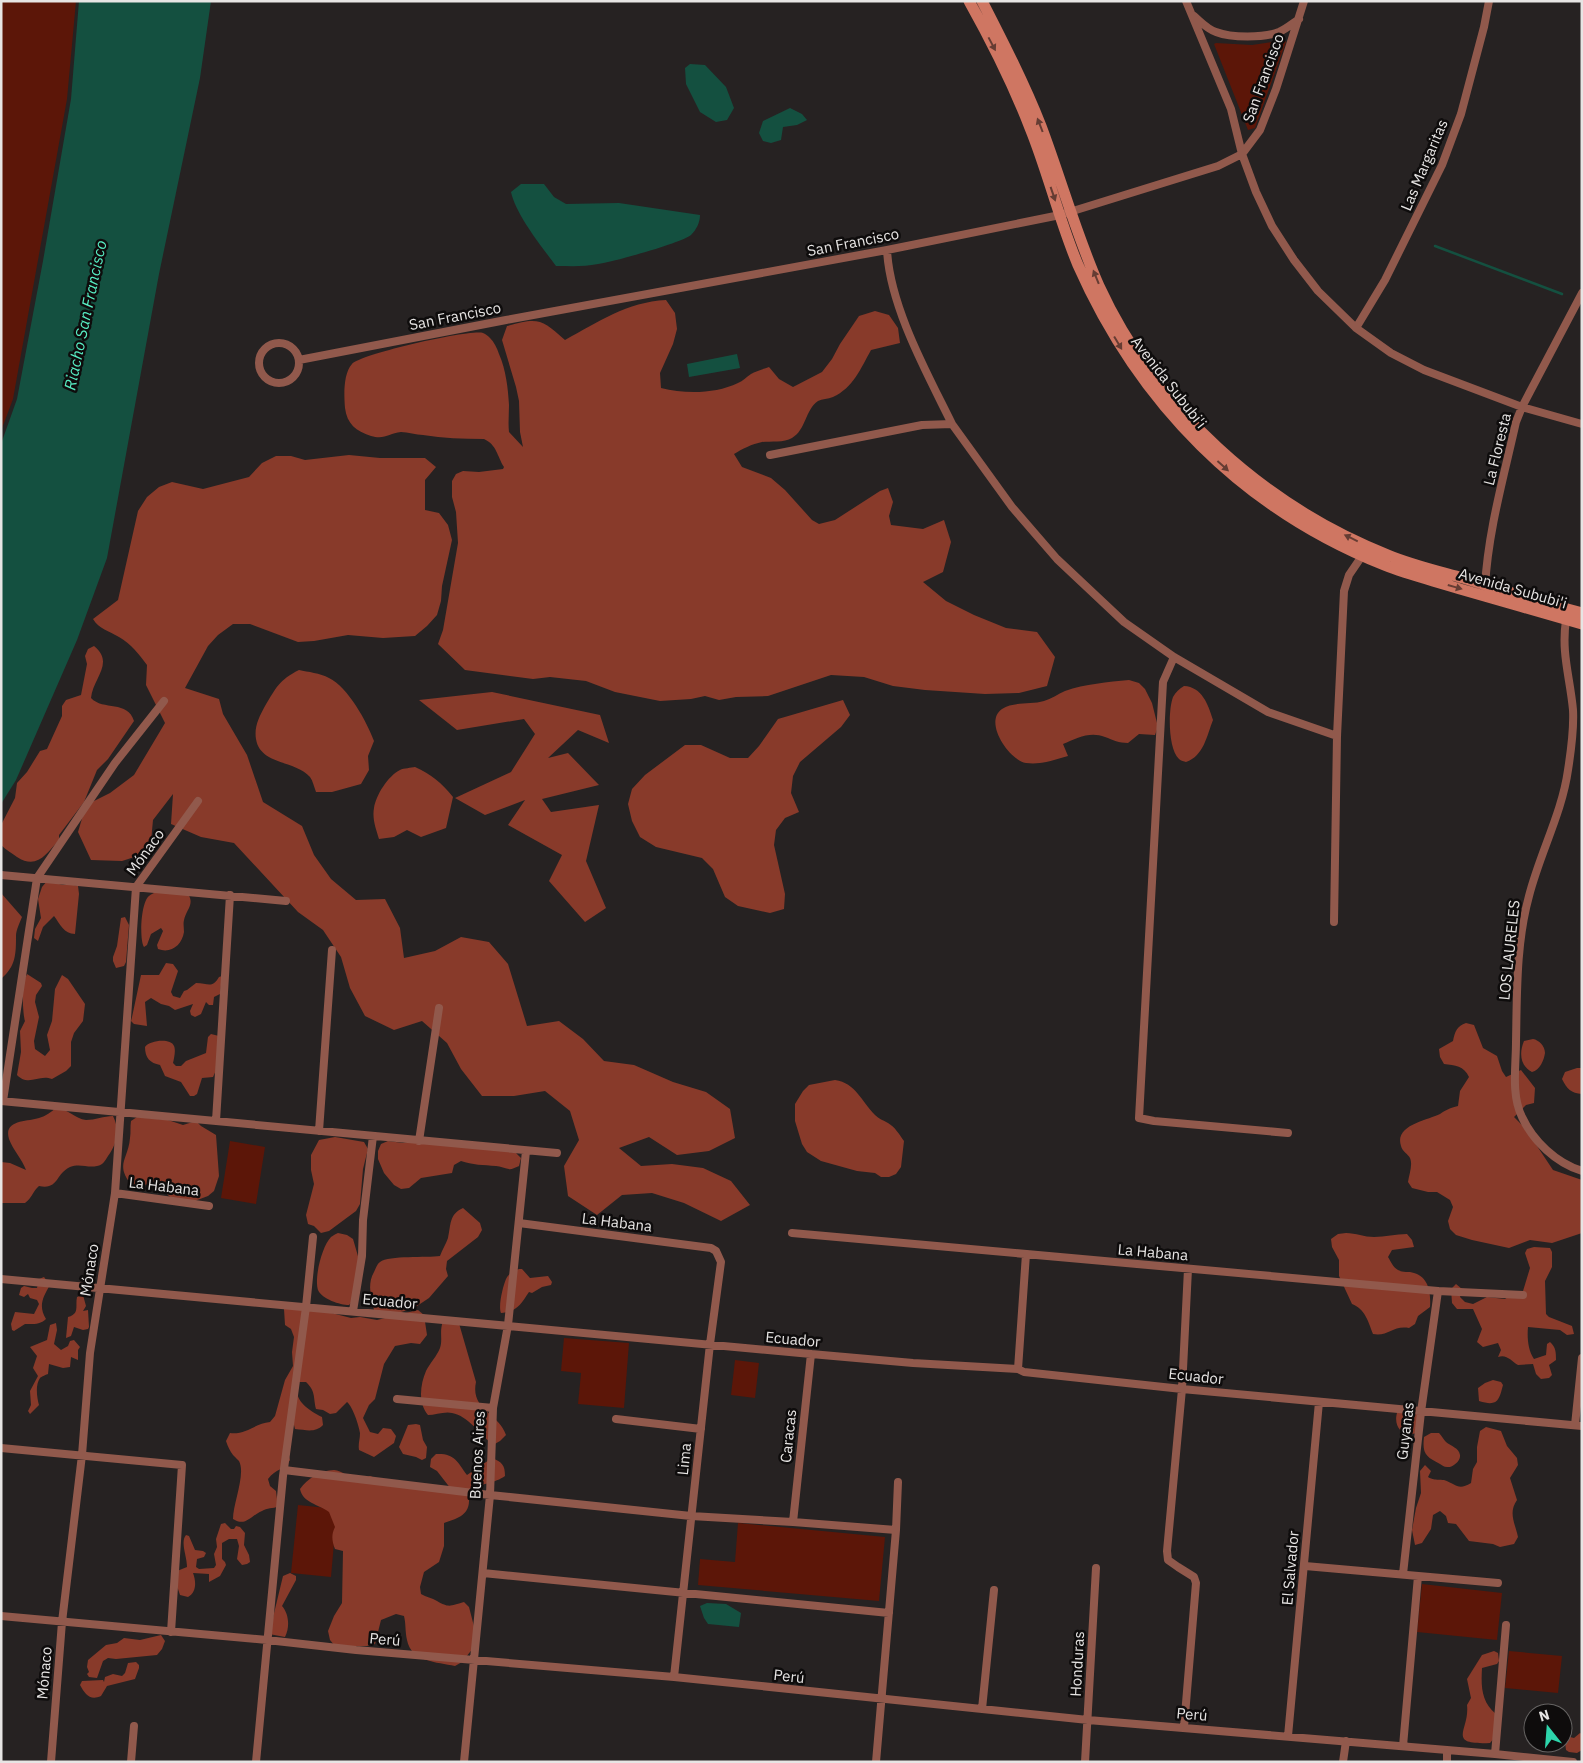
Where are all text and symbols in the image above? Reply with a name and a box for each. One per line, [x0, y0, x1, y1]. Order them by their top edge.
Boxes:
street label: San Francisco [1238, 31, 1288, 125]
one-way arrow [988, 37, 996, 51]
street label: Las Margaritas [1396, 116, 1452, 214]
one-way arrow [1036, 117, 1043, 132]
one-way arrow [1050, 187, 1057, 202]
street label: San Francisco [805, 224, 901, 260]
water label: Riacho San Francisco [59, 238, 111, 392]
one-way arrow [1091, 270, 1099, 284]
street label: San Francisco [407, 298, 503, 334]
street label: Avenida Sububi'i [1127, 332, 1211, 432]
one-way arrow [1113, 336, 1123, 349]
street label: La Floresta [1479, 411, 1515, 487]
one-way arrow [1216, 460, 1228, 472]
one-way arrow [1343, 534, 1358, 542]
street label: Avenida Sububi'i [1457, 563, 1569, 613]
one-way arrow [1447, 584, 1462, 592]
street label: Mónaco [122, 825, 168, 879]
street label: LOS LAURELES [1494, 899, 1524, 1001]
street label: La Habana [128, 1172, 200, 1200]
street label: La Habana [581, 1208, 653, 1236]
street label: La Habana [1117, 1239, 1189, 1265]
street label: Mónaco [75, 1242, 103, 1298]
street label: Ecuador [362, 1289, 419, 1313]
street label: Ecuador [765, 1327, 822, 1351]
street label: Ecuador [1168, 1364, 1225, 1388]
street label: Guyanas [1392, 1401, 1418, 1461]
street label: Caracas [776, 1408, 800, 1464]
street label: Buenos Aires [465, 1410, 489, 1500]
street label: Lima [673, 1442, 695, 1476]
street label: El Salvador [1277, 1529, 1303, 1606]
street label: Perú [369, 1628, 401, 1650]
street label: Honduras [1066, 1631, 1088, 1697]
street label: Mónaco [32, 1646, 56, 1700]
street label: Perú [773, 1665, 805, 1687]
street label: Perú [1176, 1703, 1208, 1725]
north arrow [1523, 1703, 1573, 1753]
text: N [1537, 1705, 1552, 1726]

